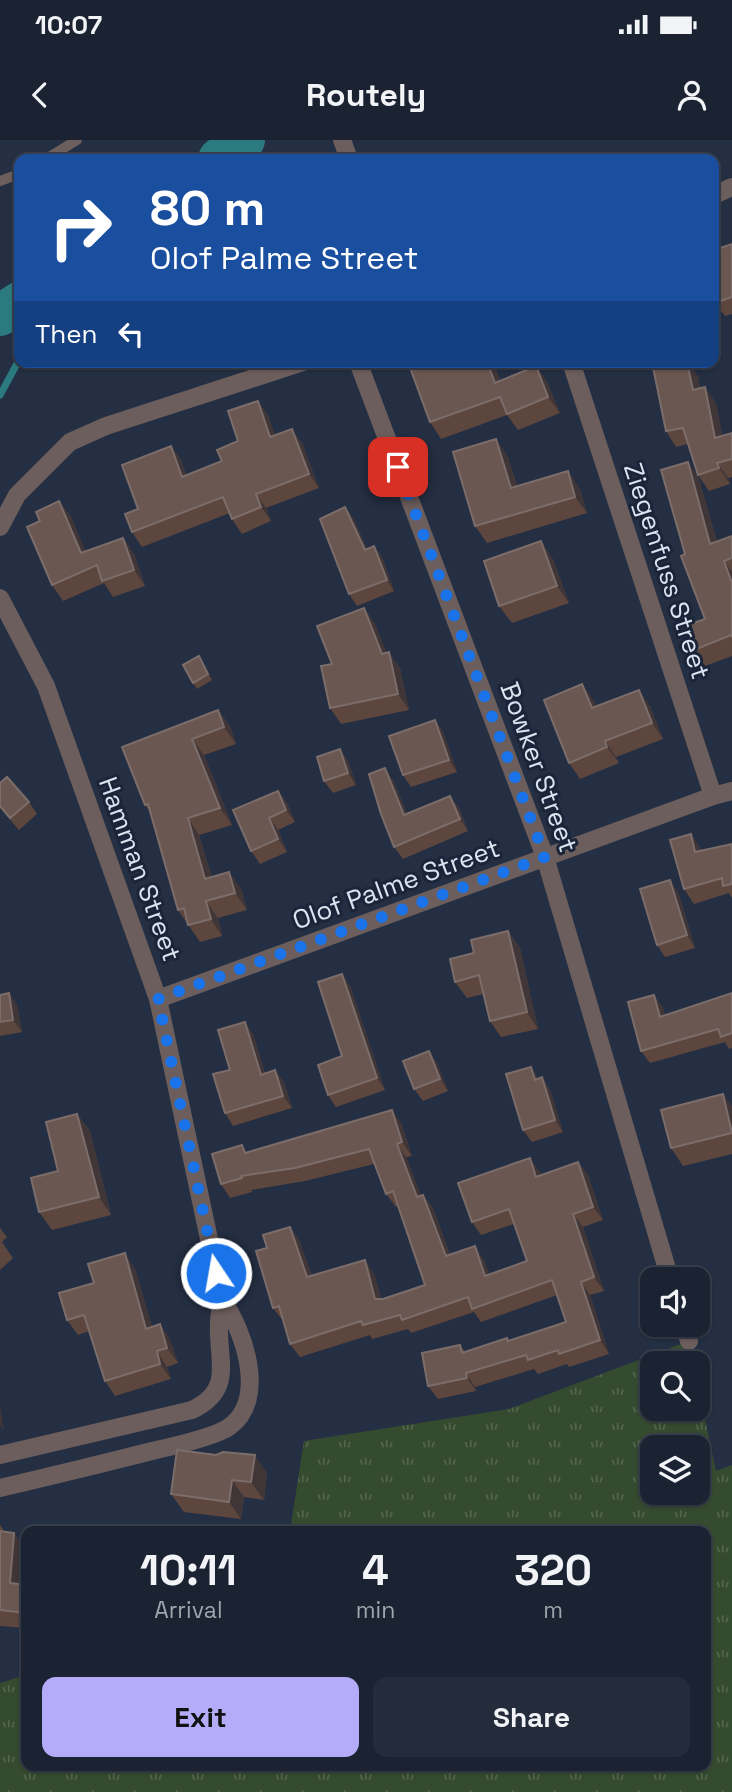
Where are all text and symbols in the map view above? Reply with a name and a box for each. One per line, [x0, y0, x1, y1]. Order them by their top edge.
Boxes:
text: 10:07 [35, 8, 102, 42]
text: Routely [306, 75, 426, 115]
icon: back [21, 76, 59, 114]
icon: person [673, 76, 711, 114]
text: 80 m [150, 177, 265, 239]
icon: right [35, 182, 126, 273]
text: Olof Palme Street [150, 238, 418, 278]
icon: left [112, 315, 150, 353]
text: Then [35, 317, 98, 351]
pin [368, 437, 428, 497]
icon: arrive [379, 448, 417, 486]
street label: Ziegenfuss Street [616, 459, 718, 683]
street label: Bowker Street [493, 677, 585, 857]
street label: Hamman Street [91, 772, 189, 966]
street label: Olof Palme Street [288, 831, 504, 937]
position arrow [179, 1236, 253, 1310]
map controls [640, 1267, 710, 1505]
button: sound [640, 1267, 710, 1337]
button: search [640, 1351, 710, 1421]
button: layers [640, 1435, 710, 1505]
text: 10:11 [140, 1544, 237, 1597]
text: 4 [362, 1544, 389, 1597]
text: 320 [514, 1544, 592, 1597]
text: Arrival [154, 1595, 223, 1625]
text: min [356, 1595, 395, 1625]
text: m [543, 1595, 563, 1625]
button: Exit [42, 1677, 359, 1757]
button: Share [373, 1677, 690, 1757]

